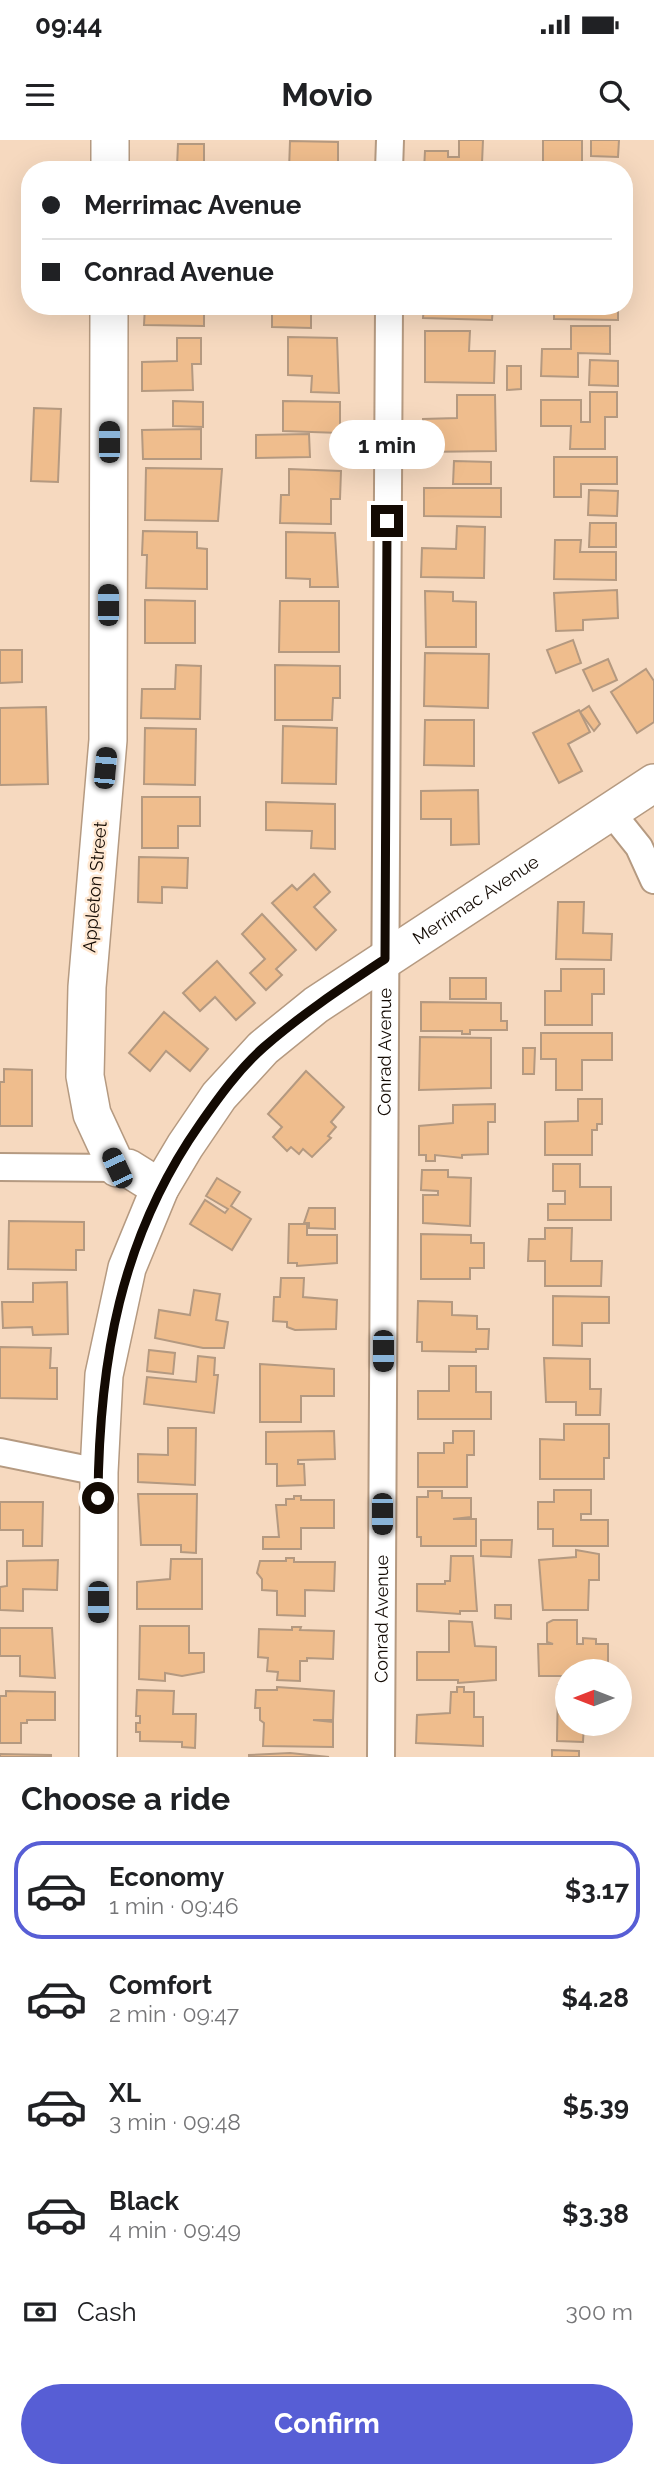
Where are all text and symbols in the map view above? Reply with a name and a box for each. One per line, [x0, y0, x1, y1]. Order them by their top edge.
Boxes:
text: 09:44 [35, 10, 102, 40]
icon: menu [21, 76, 59, 114]
text: Movio [281, 76, 373, 113]
icon: search [595, 76, 633, 114]
text: Merrimac Avenue [84, 190, 301, 220]
text: Conrad Avenue [84, 257, 274, 287]
callout: 1 min [329, 420, 445, 468]
car [99, 421, 120, 463]
text: 1 min [358, 431, 416, 458]
route end [371, 505, 403, 537]
car [98, 584, 119, 626]
car [93, 746, 118, 790]
street label: Appleton Street [78, 821, 111, 953]
street label: Merrimac Avenue [409, 850, 543, 949]
street label: Conrad Avenue [374, 987, 395, 1116]
car [99, 1145, 136, 1191]
car [373, 1330, 394, 1372]
route start [82, 1482, 114, 1514]
car [372, 1493, 393, 1535]
street label: Conrad Avenue [370, 1554, 392, 1683]
car [88, 1581, 109, 1623]
north arrow [555, 1659, 632, 1736]
map controls [555, 1659, 632, 1736]
text: Choose a ride [21, 1780, 230, 1817]
icon: car [25, 1859, 88, 1922]
text: Economy [109, 1862, 224, 1892]
text: $3.17 [565, 1875, 629, 1905]
text: 1 min · 09:46 [109, 1892, 239, 1919]
icon: car [25, 1967, 88, 2030]
text: Comfort [109, 1970, 212, 2000]
text: $4.28 [561, 1983, 629, 2013]
text: 2 min · 09:47 [109, 2000, 239, 2027]
icon: car [25, 2075, 88, 2138]
text: XL [109, 2078, 141, 2108]
text: $5.39 [562, 2091, 629, 2121]
text: 3 min · 09:48 [109, 2108, 241, 2135]
icon: car [25, 2183, 88, 2246]
text: Black [109, 2186, 179, 2216]
text: $3.38 [562, 2199, 629, 2229]
text: 4 min · 09:49 [109, 2216, 241, 2243]
icon: cash [21, 2293, 59, 2331]
text: Cash [77, 2297, 137, 2327]
text: 300 m [566, 2298, 633, 2325]
button: Confirm [21, 2384, 633, 2464]

